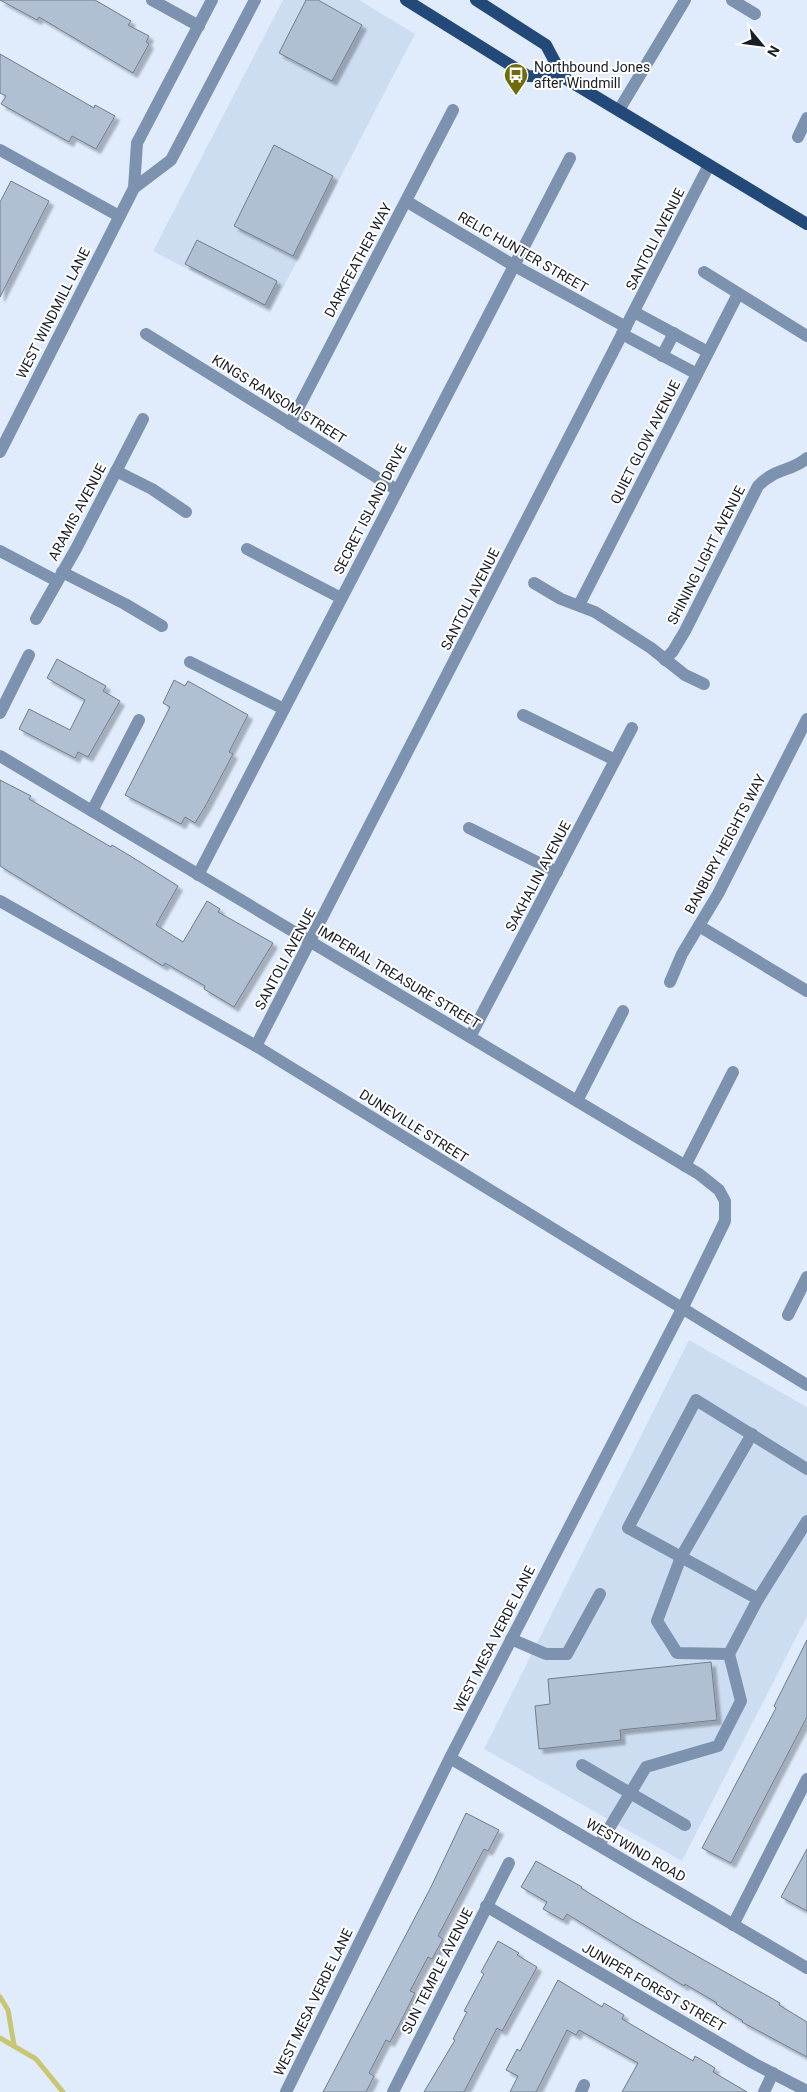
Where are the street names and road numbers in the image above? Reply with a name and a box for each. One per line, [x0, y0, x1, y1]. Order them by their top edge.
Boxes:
street label: SANTOLI AVENUE [622, 185, 688, 293]
street label: DARKFEATHER WAY [321, 200, 395, 320]
street label: RELIC HUNTER STREET [455, 208, 591, 296]
street label: WEST WINDMILL LANE [13, 245, 93, 381]
street label: KINGS RANSOM STREET [209, 351, 350, 447]
street label: QUIET GLOW AVENUE [607, 377, 683, 507]
street label: SECRET ISLAND DRIVE [330, 441, 410, 577]
street label: ARAMIS AVENUE [45, 461, 109, 563]
street label: SHINING LIGHT AVENUE [664, 483, 748, 627]
street label: SANTOLI AVENUE [437, 545, 503, 653]
street label: BANBURY HEIGHTS WAY [681, 771, 769, 917]
street label: SAKHALIN AVENUE [502, 818, 574, 934]
street label: SANTOLI AVENUE [252, 906, 318, 1012]
street label: IMPERIAL TREASURE STREET [315, 922, 484, 1032]
street label: DUNEVILLE STREET [357, 1086, 472, 1166]
street label: WEST MESA VERDE LANE [450, 1563, 538, 1715]
street label: WESTWIND ROAD [583, 1815, 689, 1885]
street label: SUN TEMPLE AVENUE [398, 1905, 476, 2037]
street label: WEST MESA VERDE LANE [270, 1926, 356, 2078]
street label: JUNIPER FOREST STREET [579, 1939, 729, 2035]

